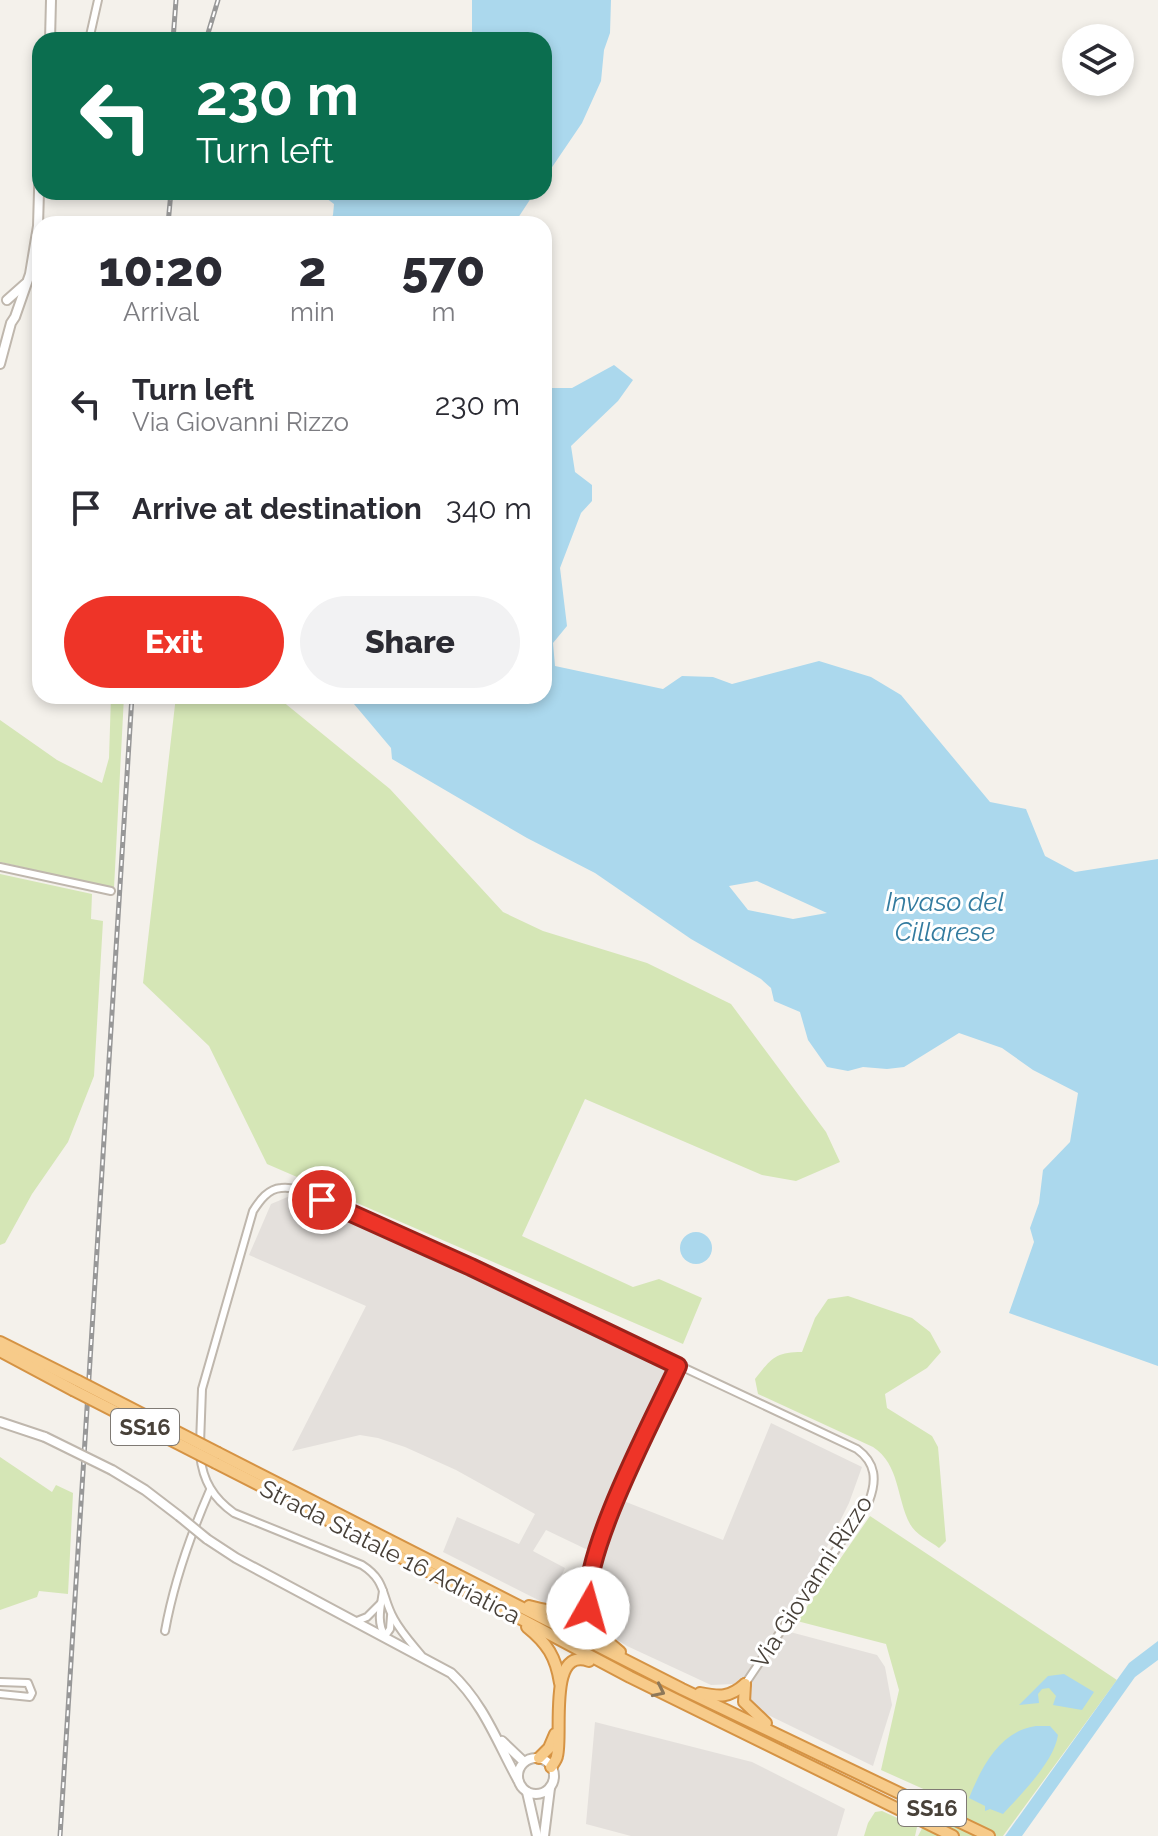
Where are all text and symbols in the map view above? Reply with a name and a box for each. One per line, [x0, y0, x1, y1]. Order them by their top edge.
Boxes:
map controls [1062, 24, 1134, 96]
button: layers [1062, 24, 1134, 96]
text: 230 m [196, 62, 359, 128]
icon: left [64, 64, 168, 168]
text: Turn left [196, 129, 334, 171]
text: 10:20 [99, 241, 223, 297]
text: 2 [299, 241, 326, 297]
text: 570 [401, 241, 485, 297]
text: Arrival [123, 297, 199, 327]
text: min [290, 297, 335, 327]
text: m [431, 297, 455, 327]
text: Turn left [132, 372, 254, 407]
icon: left [64, 382, 108, 426]
text: 230 m [435, 387, 520, 422]
text: Via Giovanni Rizzo [132, 407, 349, 437]
icon: arrive [64, 486, 108, 530]
text: Arrive at destination [132, 491, 422, 526]
text: 340 m [446, 491, 532, 526]
button: Exit [64, 596, 284, 688]
button: Share [300, 596, 520, 688]
water label: Invaso del Cillarese [886, 887, 1004, 947]
pin [288, 1166, 356, 1234]
icon: arrive [300, 1178, 344, 1222]
road number: SS16 [111, 1409, 179, 1445]
street label: Strada Statale 16 Adriatica [255, 1473, 525, 1630]
street label: Via Giovanni Rizzo [745, 1490, 878, 1674]
position arrow [546, 1566, 630, 1650]
one-way arrow [650, 1681, 665, 1697]
road number: SS16 [898, 1790, 966, 1826]

